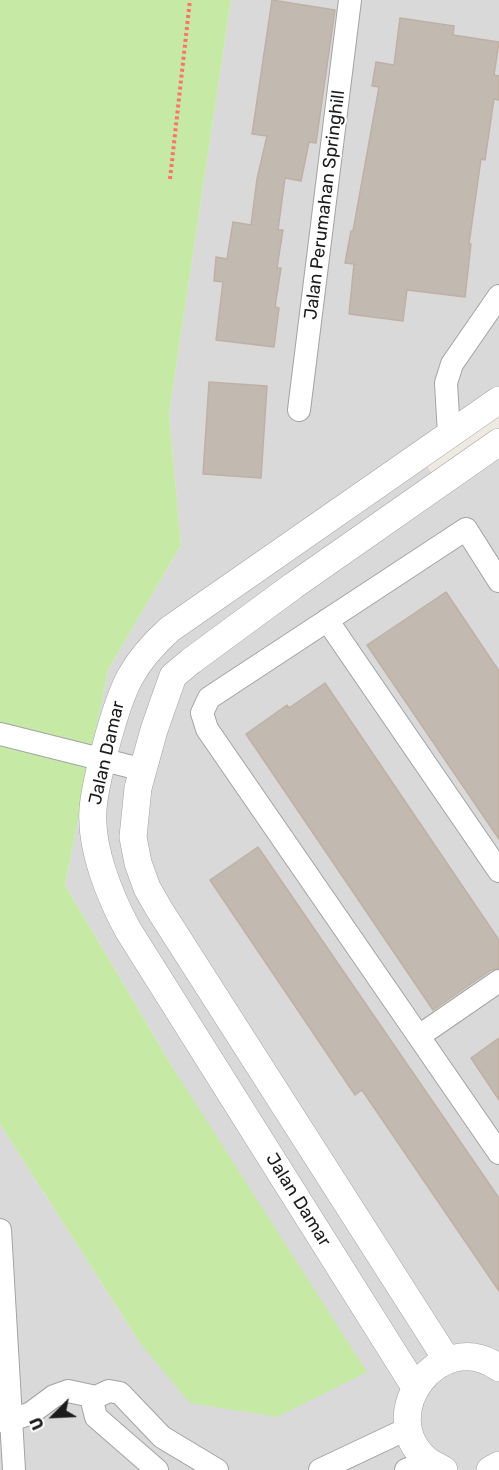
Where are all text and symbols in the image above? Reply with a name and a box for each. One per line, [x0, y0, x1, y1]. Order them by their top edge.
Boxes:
street label: Jalan Perumahan Springhill [300, 89, 350, 321]
street label: Jalan Damar [85, 699, 129, 807]
street label: Jalan Damar [261, 1149, 335, 1251]
north arrow [24, 1386, 84, 1446]
text: U [26, 1414, 48, 1433]

